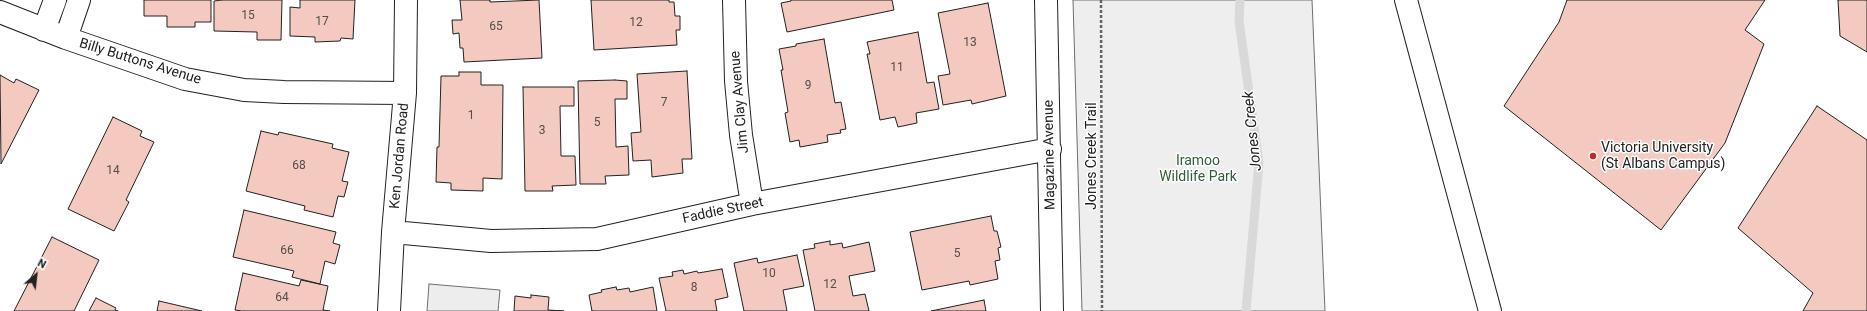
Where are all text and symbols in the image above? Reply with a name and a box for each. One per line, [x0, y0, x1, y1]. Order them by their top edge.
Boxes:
house number: 15 [241, 9, 255, 23]
house number: 17 [315, 15, 329, 29]
house number: 12 [629, 16, 643, 30]
house number: 65 [489, 20, 503, 34]
street label: Billy Buttons Avenue [77, 35, 203, 89]
house number: 13 [963, 36, 977, 50]
street label: Jim Clay Avenue [727, 50, 753, 154]
house number: 11 [890, 61, 904, 75]
house number: 9 [805, 79, 811, 93]
water label: Jones Creek [1240, 90, 1266, 172]
house number: 7 [661, 96, 667, 110]
street label: Magazine Avenue [1041, 100, 1059, 210]
street label: Ken Jordan Road [387, 102, 413, 210]
street label: Jones Creek Trail [1084, 102, 1100, 210]
house number: 1 [468, 109, 474, 123]
house number: 5 [594, 116, 600, 130]
house number: 3 [539, 124, 545, 138]
place label: Victoria University (St Albans Campus) [1601, 140, 1725, 172]
marker: Victoria University (St Albans Campus) [1588, 151, 1598, 161]
park label: Iramoo Wildlife Park [1159, 153, 1237, 186]
house number: 68 [292, 159, 306, 173]
house number: 14 [106, 164, 120, 178]
street label: Faddie Street [681, 194, 765, 228]
house number: 66 [280, 244, 294, 258]
house number: 5 [954, 247, 960, 261]
north arrow [16, 255, 56, 295]
text: N [35, 256, 48, 272]
house number: 10 [762, 267, 776, 281]
house number: 12 [823, 278, 837, 292]
house number: 8 [691, 281, 697, 295]
house number: 64 [275, 291, 289, 305]

